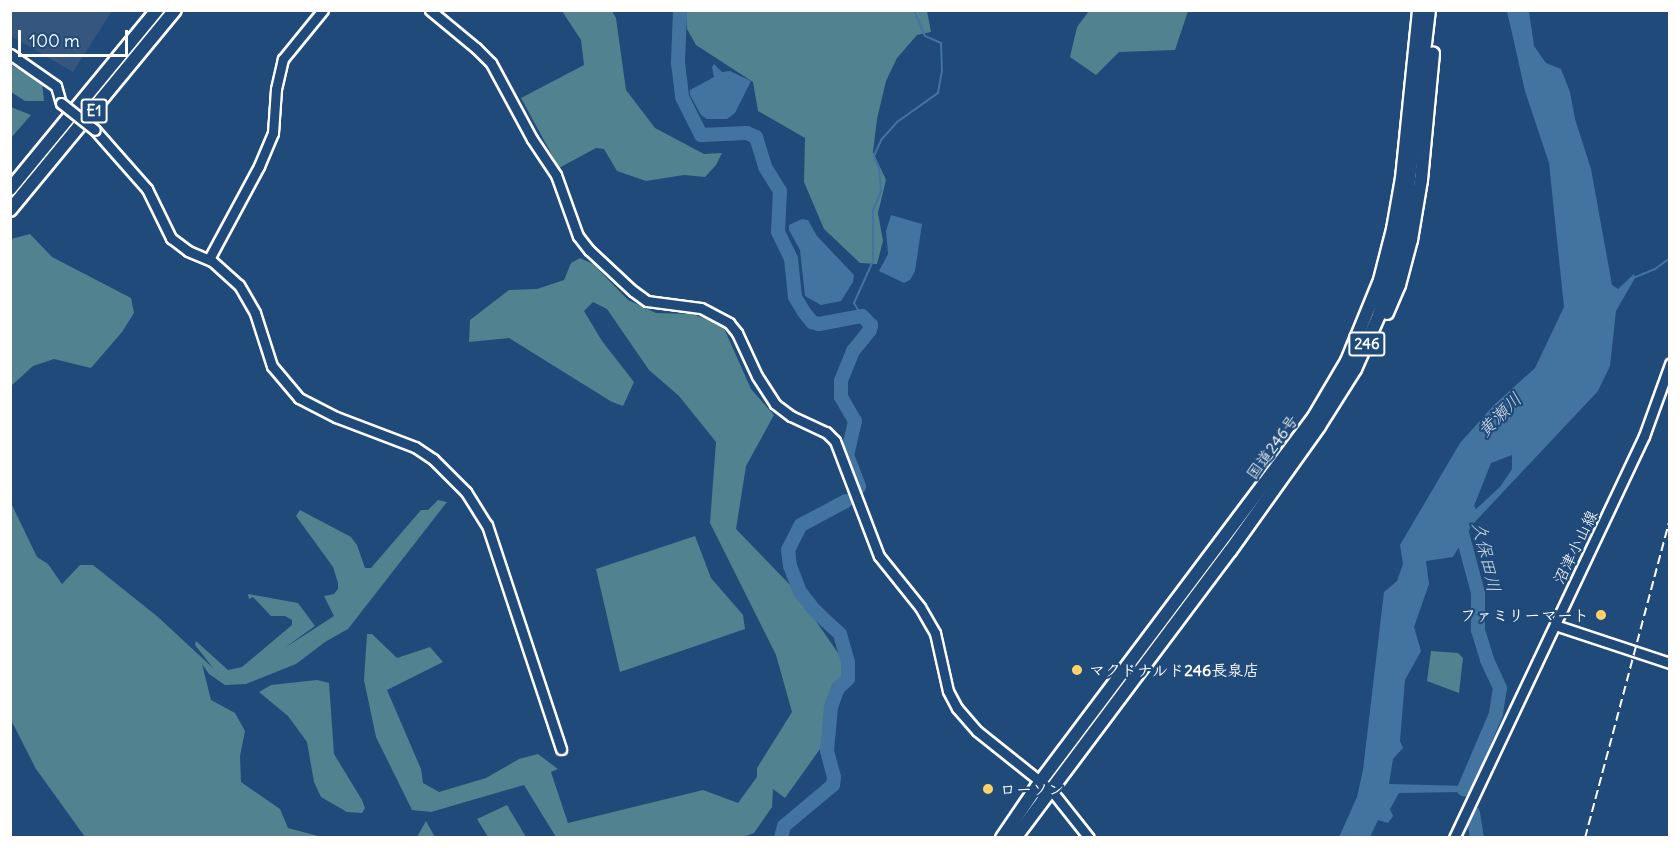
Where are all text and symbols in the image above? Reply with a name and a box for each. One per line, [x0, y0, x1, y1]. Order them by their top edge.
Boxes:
scale bar [21, 18, 130, 56]
text: 100 m [29, 29, 80, 52]
road number: E1 [80, 99, 107, 123]
road number: 246 [1348, 332, 1386, 356]
water label: 黄瀬川 [1473, 388, 1527, 442]
street label: 国道246号 [1242, 411, 1302, 483]
street label: 沼津小山線 [1549, 507, 1601, 587]
water label: 久保田川 [1467, 519, 1505, 595]
place label: ファミリーマート [1461, 605, 1589, 625]
marker: ファミリーマート [1594, 608, 1608, 622]
place label: マクドナルド246長泉店 [1089, 660, 1260, 680]
marker: マクドナルド246長泉店 [1070, 663, 1084, 677]
place label: ローソン [1000, 779, 1064, 799]
marker: ローソン [981, 782, 995, 796]

